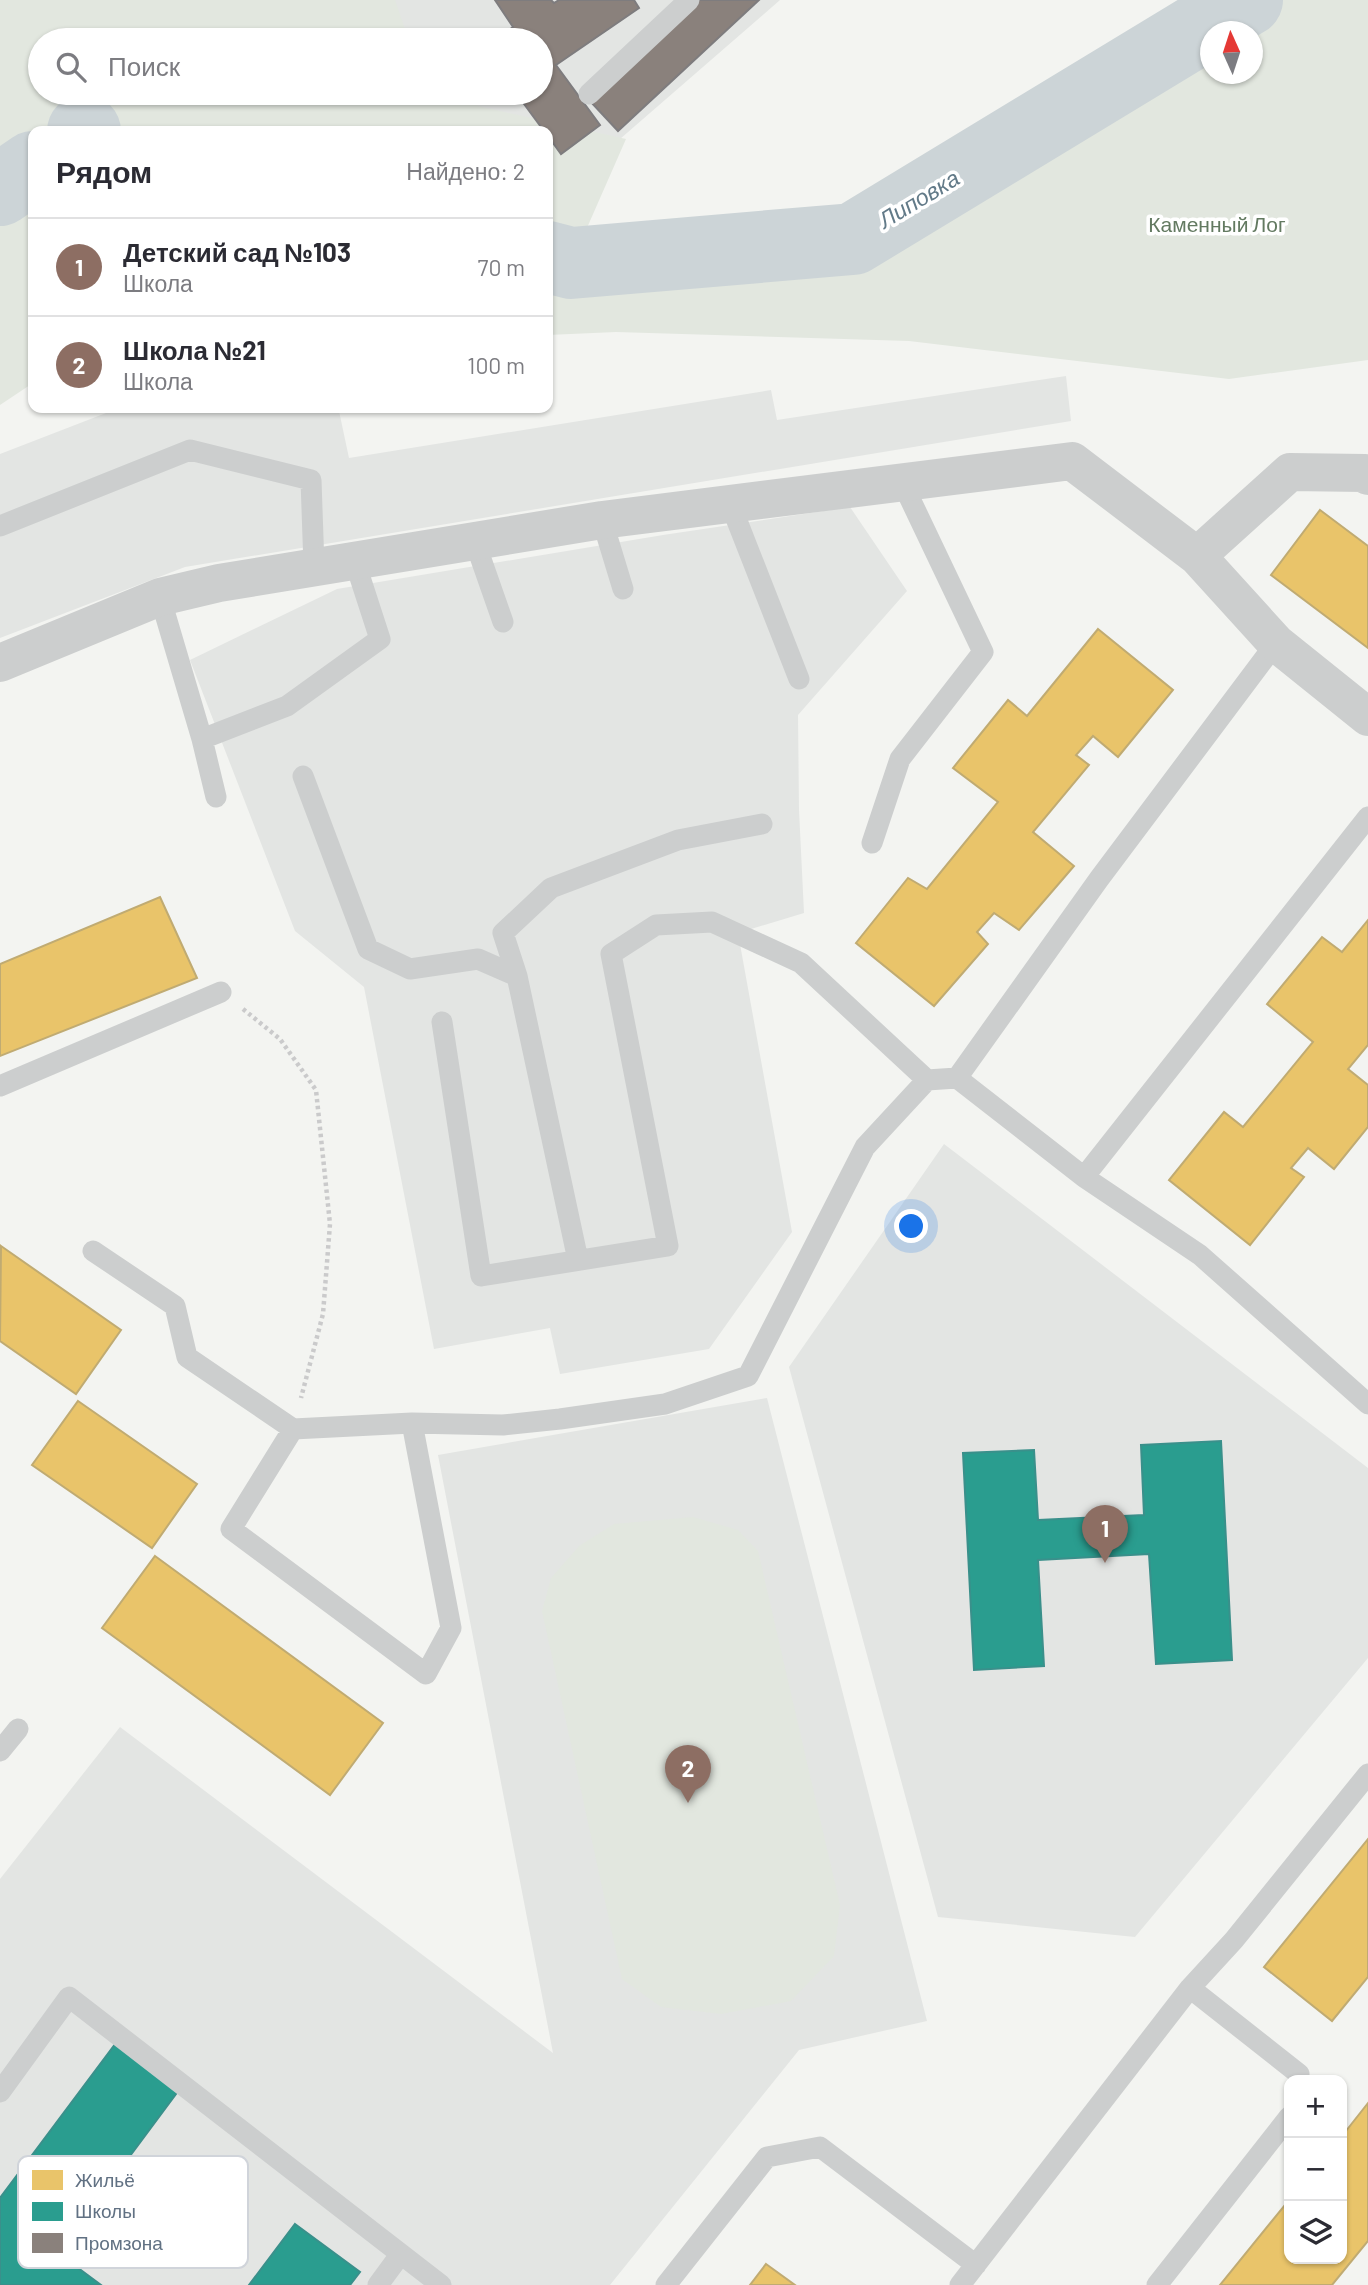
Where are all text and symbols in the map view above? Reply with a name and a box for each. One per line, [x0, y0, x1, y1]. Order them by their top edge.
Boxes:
north arrow [1200, 21, 1263, 84]
search box [28, 28, 553, 105]
icon: search [52, 48, 90, 86]
text: Поиск [108, 50, 180, 81]
text: Рядом [56, 153, 152, 189]
text: Найдено: 2 [406, 157, 525, 185]
water label: Липовка [871, 163, 964, 234]
park label: Каменный Лог [1148, 211, 1286, 236]
text: Детский сад №103 [123, 236, 351, 267]
text: 1 [75, 253, 83, 281]
text: 70 m [478, 253, 525, 281]
text: Школа [123, 269, 193, 297]
text: Школа №21 [123, 334, 266, 365]
text: 2 [73, 351, 85, 379]
text: 100 m [467, 351, 525, 379]
text: Школа [123, 367, 193, 395]
your location [894, 1209, 928, 1243]
pin: 1 [1082, 1505, 1128, 1563]
pin: 2 [665, 1745, 711, 1803]
map controls [1284, 2075, 1347, 2264]
button: + [1284, 2075, 1347, 2138]
button: − [1284, 2138, 1347, 2201]
legend [18, 2156, 248, 2268]
text: Жильё [75, 2168, 135, 2191]
text: Школы [75, 2199, 136, 2222]
button: layers [1284, 2201, 1347, 2264]
text: Промзона [75, 2231, 163, 2254]

